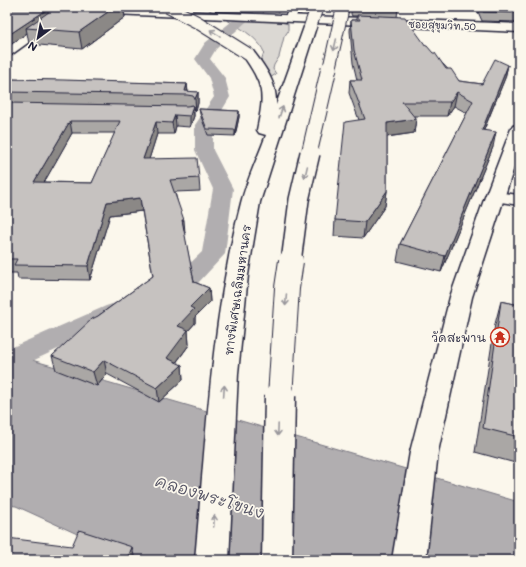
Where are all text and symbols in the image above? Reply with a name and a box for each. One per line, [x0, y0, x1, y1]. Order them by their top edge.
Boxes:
street label: ซอยสุขุมวิท 50 [408, 17, 476, 34]
north arrow [18, 18, 58, 58]
one-way arrow [209, 28, 221, 36]
text: N [25, 38, 40, 55]
one-way arrow [330, 38, 338, 51]
one-way arrow [278, 106, 286, 118]
one-way arrow [301, 165, 309, 178]
street label: ทางพิเศษเฉลิมมหานคร [220, 224, 254, 356]
one-way arrow [282, 293, 289, 306]
temple icon: วัดสะพาน [489, 326, 511, 348]
place label: วัดสะพาน [431, 329, 486, 345]
one-way arrow [220, 385, 227, 398]
one-way arrow [275, 423, 282, 436]
water label: คลองพระโขนง [153, 470, 267, 522]
one-way arrow [211, 515, 218, 528]

